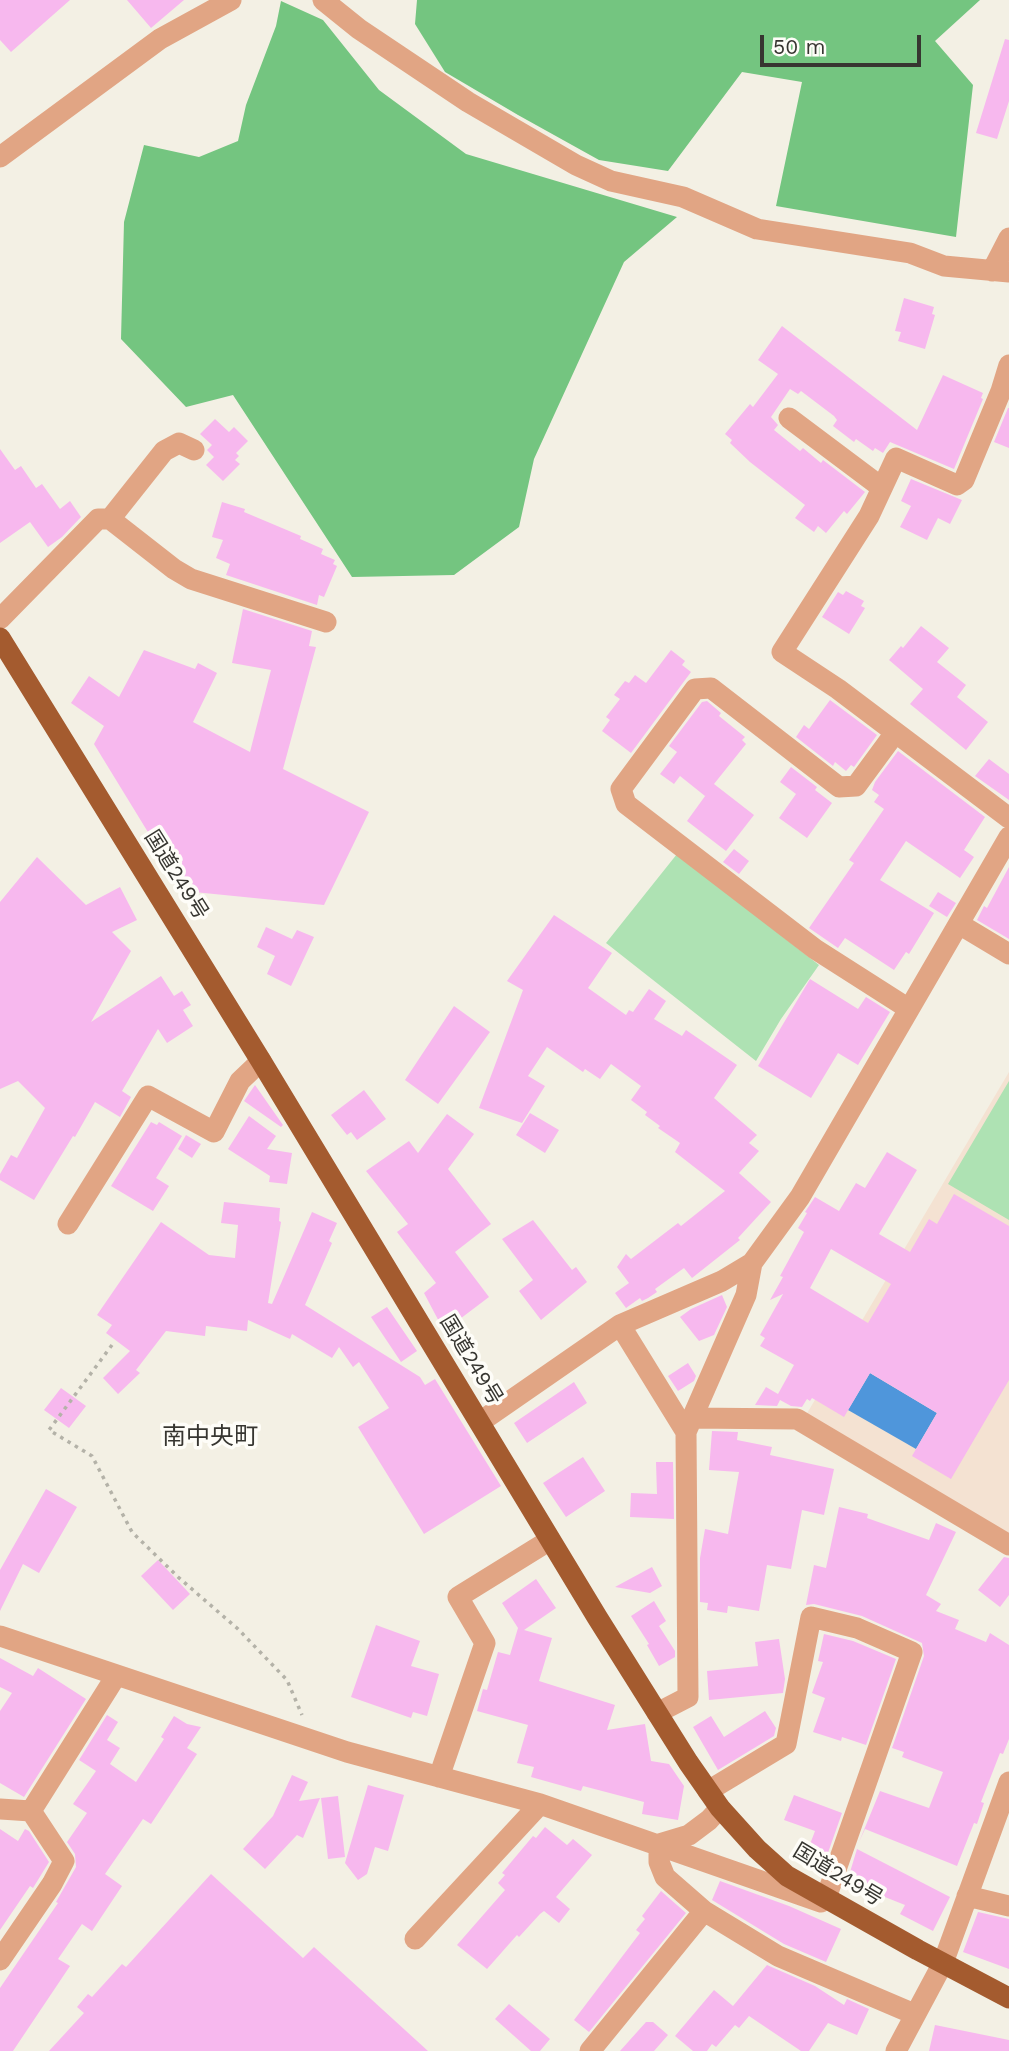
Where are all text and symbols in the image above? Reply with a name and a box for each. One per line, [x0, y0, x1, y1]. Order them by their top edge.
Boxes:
scale bar [764, 21, 925, 65]
text: 50 m [773, 34, 825, 59]
street label: 国道249号 [139, 826, 213, 924]
street label: 国道249号 [434, 1310, 508, 1410]
district label: 南中央町 [162, 1423, 258, 1451]
street label: 国道249号 [788, 1838, 888, 1912]

